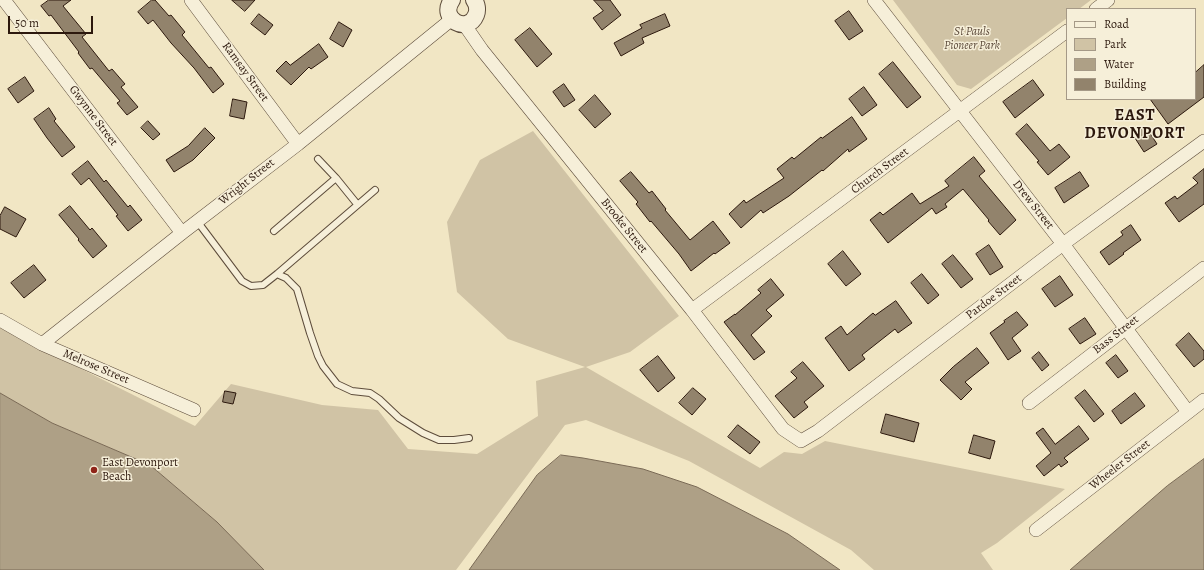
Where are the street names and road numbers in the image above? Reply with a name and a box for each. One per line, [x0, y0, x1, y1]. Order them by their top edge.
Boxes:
street label: Ramsay Street [219, 39, 271, 105]
street label: Gwynne Street [66, 83, 120, 149]
street label: Church Street [848, 145, 912, 197]
street label: Wright Street [216, 156, 278, 208]
street label: Drew Street [1009, 177, 1057, 233]
street label: Brooke Street [597, 196, 651, 256]
street label: Pardoe Street [963, 271, 1025, 323]
street label: Bass Street [1090, 313, 1142, 357]
street label: Melrose Street [61, 347, 131, 387]
street label: Wheeler Street [1087, 437, 1153, 493]

